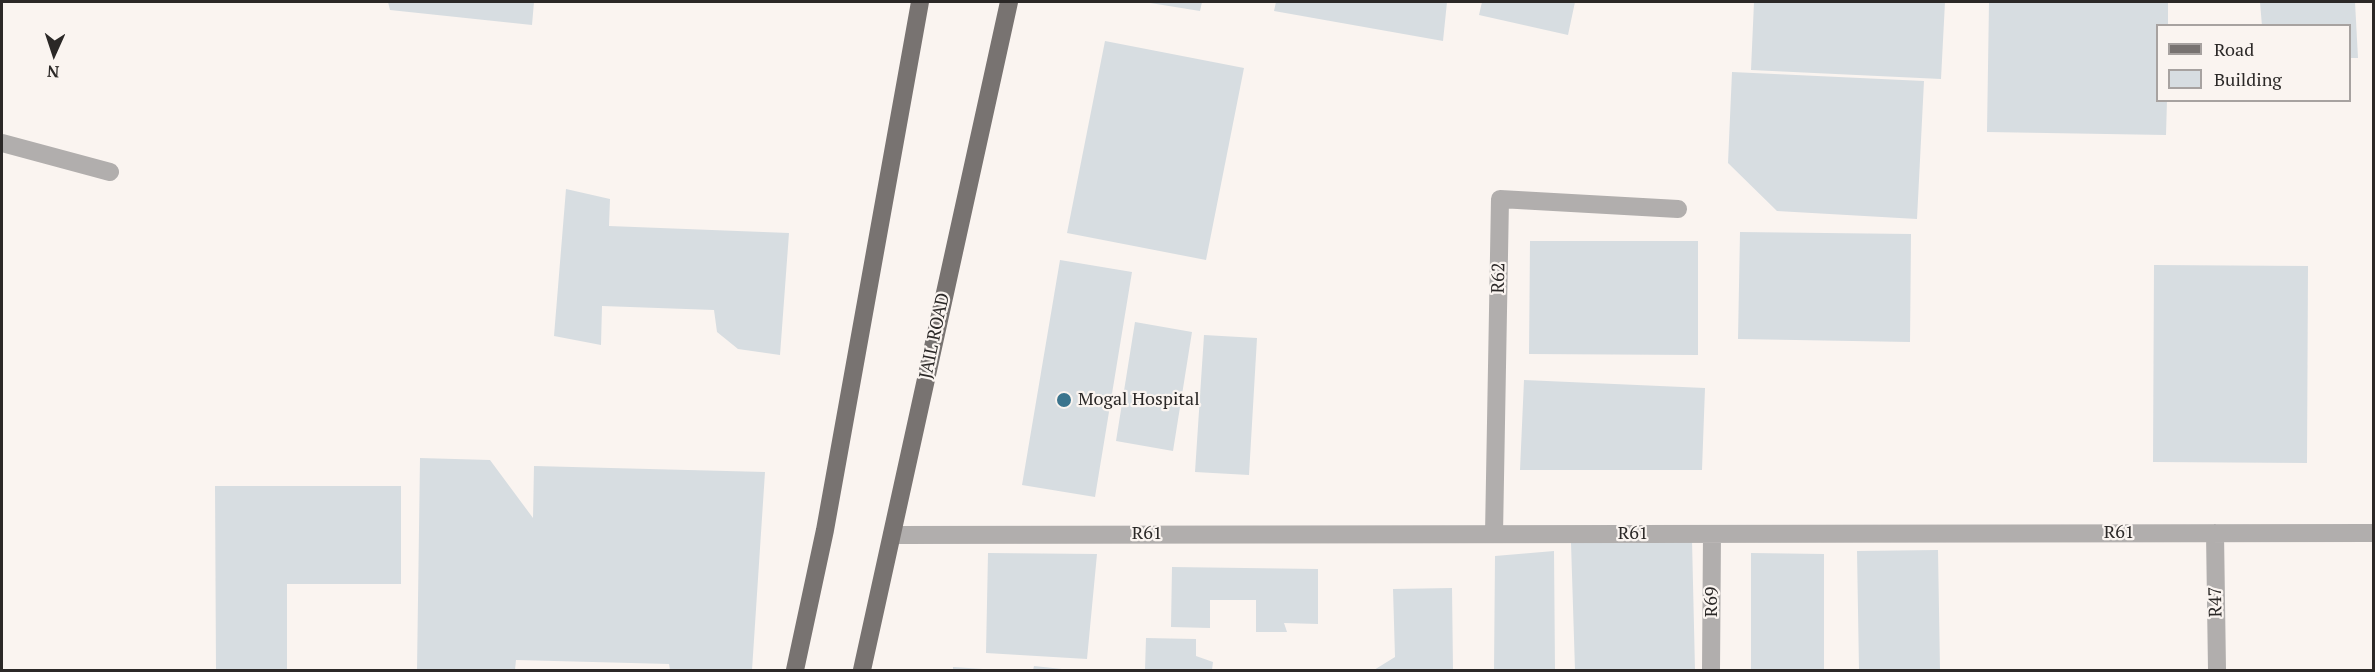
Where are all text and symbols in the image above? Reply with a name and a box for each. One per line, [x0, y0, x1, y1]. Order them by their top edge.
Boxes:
north arrow [24, 24, 84, 84]
legend [2156, 24, 2351, 102]
text: Road [2214, 37, 2254, 61]
text: N [46, 61, 60, 83]
text: Building [2214, 67, 2282, 91]
street label: R62 [1488, 262, 1510, 294]
street label: JAIL ROAD [915, 291, 955, 381]
place label: Mogal Hospital [1078, 389, 1200, 411]
marker: Mogal Hospital [1055, 391, 1073, 409]
street label: R61 [2104, 522, 2134, 544]
street label: R61 [1132, 523, 1162, 545]
street label: R61 [1618, 523, 1648, 545]
street label: R47 [2205, 586, 2227, 618]
street label: R69 [1701, 587, 1723, 617]

